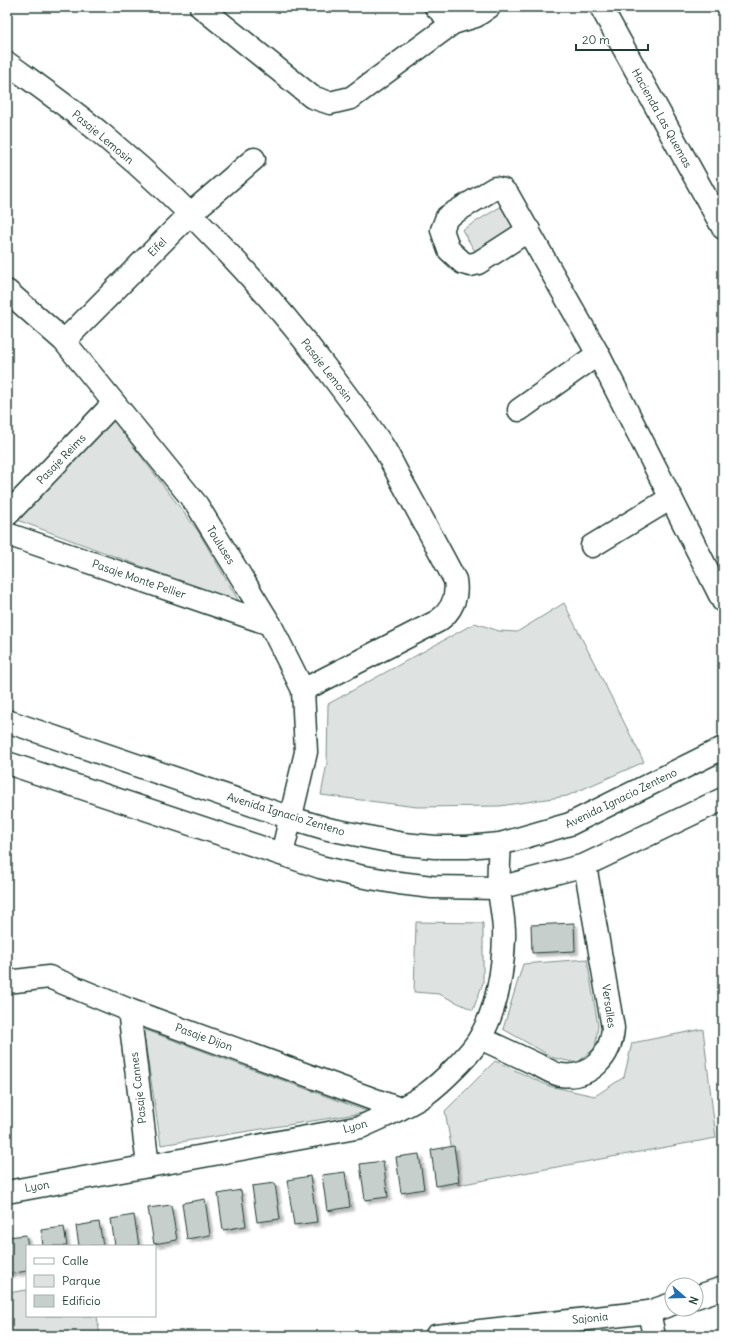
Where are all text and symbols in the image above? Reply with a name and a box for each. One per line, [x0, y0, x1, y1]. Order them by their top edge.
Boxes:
scale bar [576, 26, 648, 52]
text: 20 m [582, 32, 610, 47]
street label: Hacienda Las Quemas [629, 66, 695, 170]
street label: Pasaje Lemosin [69, 107, 137, 167]
street label: Eifel [145, 235, 169, 259]
street label: Pasaje Lemosin [298, 336, 356, 404]
street label: Pasaje Reims [33, 431, 89, 487]
street label: Touluses [204, 523, 238, 567]
street label: Pasaje Monte Pellier [90, 556, 188, 602]
street label: Avenida Ignacio Zenteno [563, 765, 679, 831]
street label: Avenida Ignacio Zenteno [225, 789, 347, 839]
street label: Versalles [599, 983, 619, 1029]
street label: Pasaje Dijon [173, 1020, 235, 1054]
street label: Pasaje Cannes [127, 1051, 149, 1125]
street label: Lyon [341, 1116, 369, 1136]
street label: Lyon [24, 1177, 50, 1195]
legend [26, 1245, 156, 1317]
text: Calle [62, 1253, 89, 1268]
text: Parque [62, 1273, 101, 1288]
north arrow [664, 1277, 704, 1317]
text: Edificio [62, 1293, 101, 1308]
text: N [686, 1294, 701, 1306]
street label: Sajonia [571, 1309, 609, 1327]

